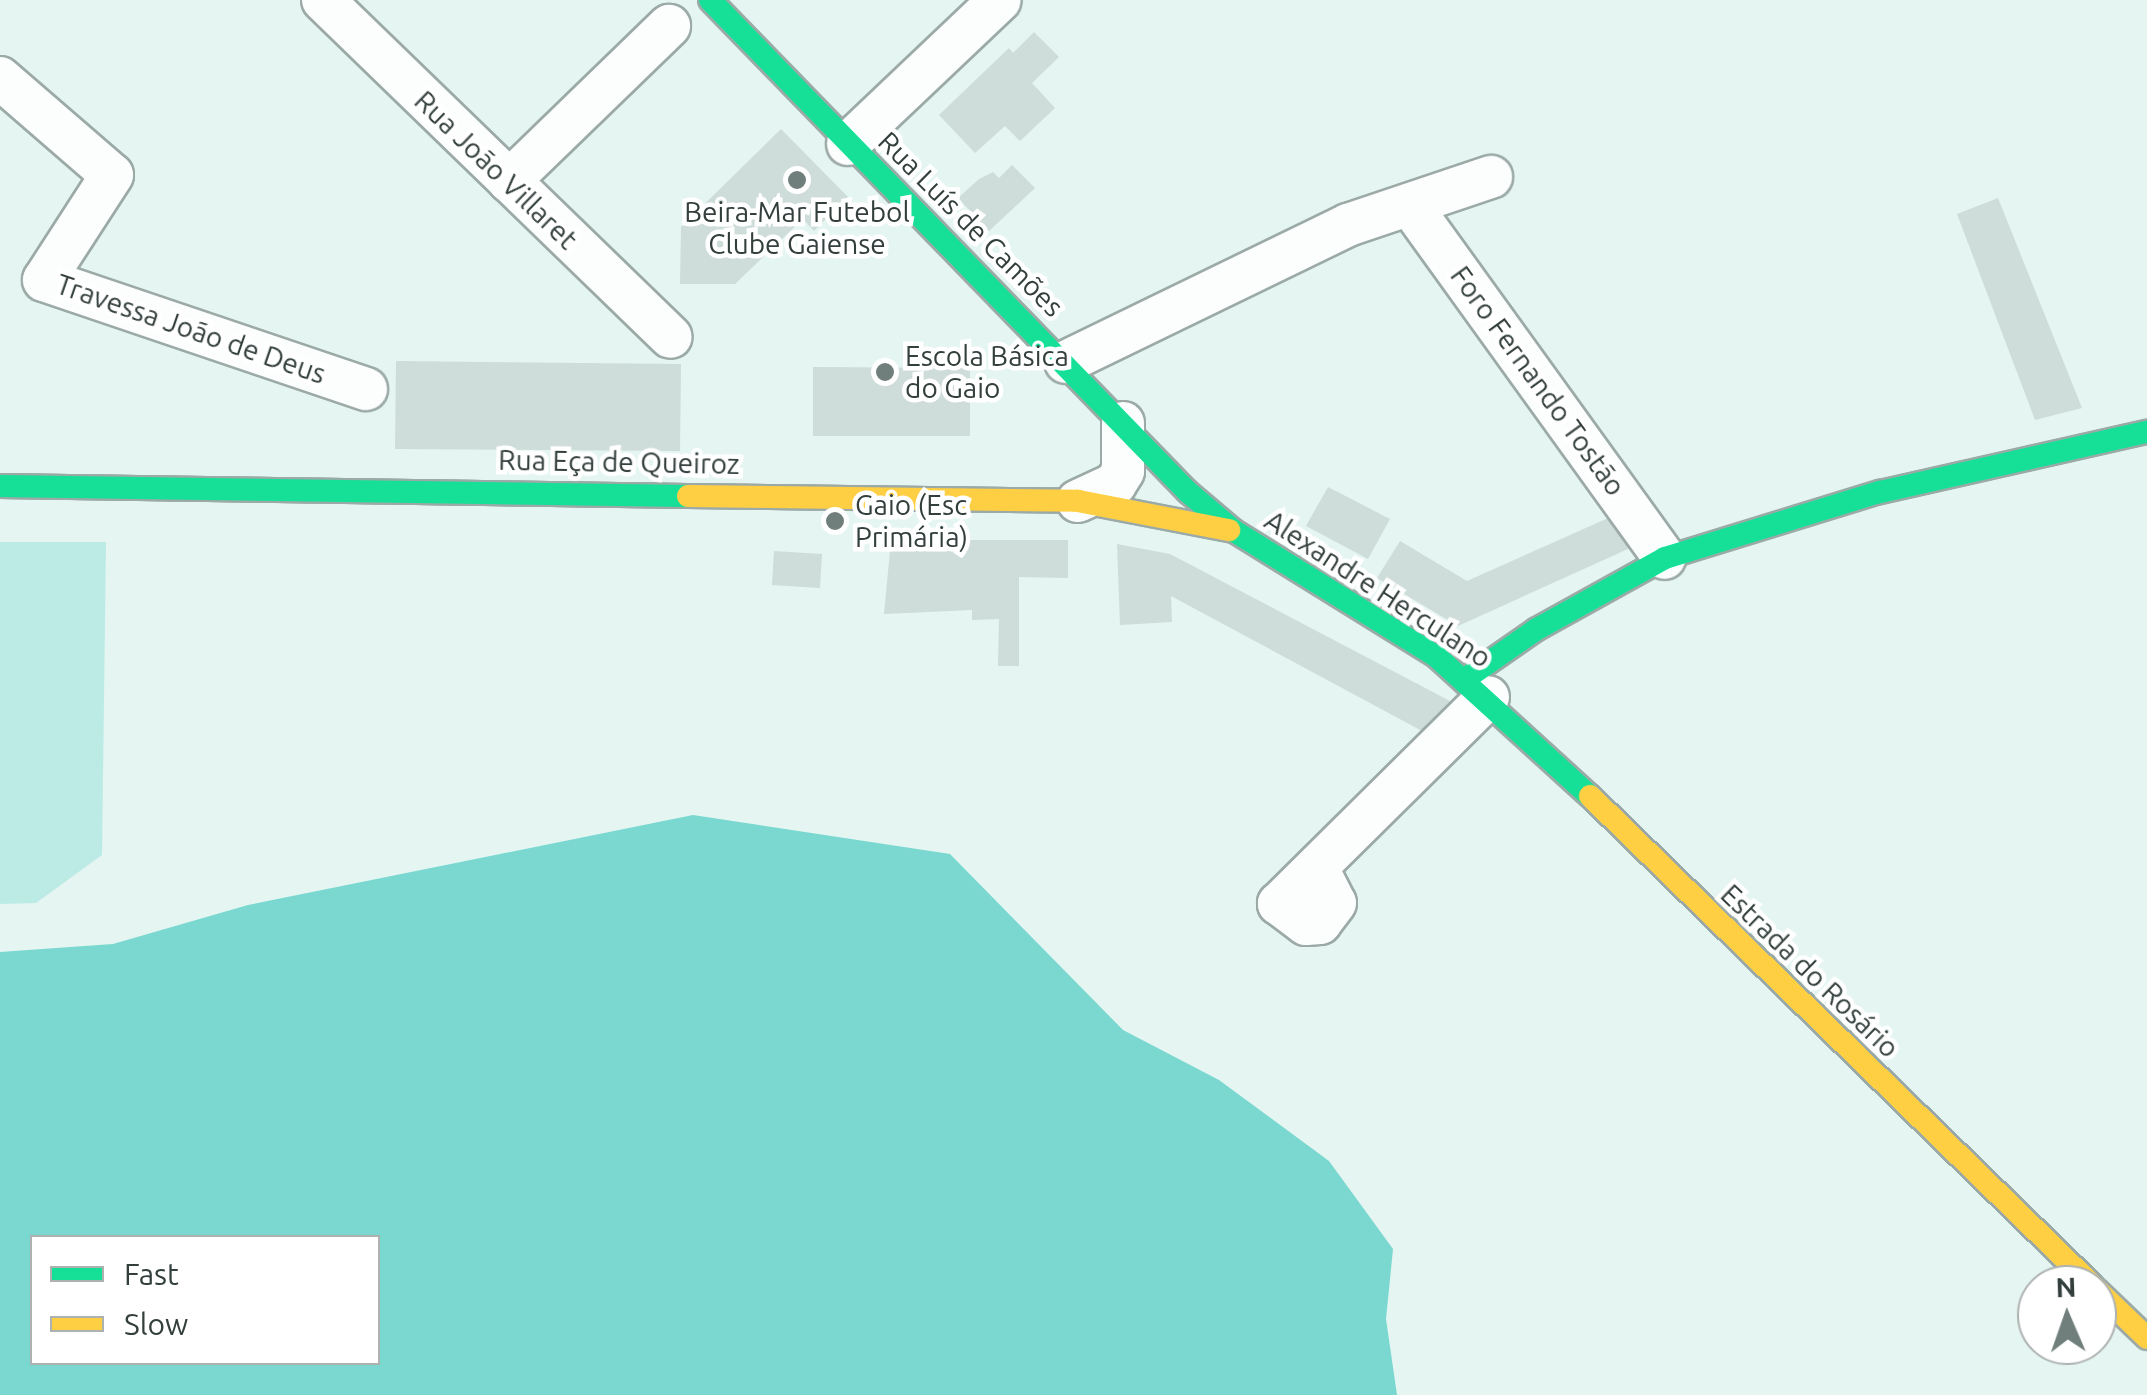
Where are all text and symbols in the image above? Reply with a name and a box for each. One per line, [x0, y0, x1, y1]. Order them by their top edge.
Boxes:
street label: Rua João Villaret [408, 84, 584, 256]
street label: Rua Luís de Camões [872, 125, 1070, 323]
marker: Beira-Mar Futebol Clube Gaiense [786, 169, 808, 191]
place label: Beira-Mar Futebol Clube Gaiense [684, 195, 910, 261]
street label: Foro Fernando Tostão [1444, 260, 1632, 502]
street label: Travessa João de Deus [52, 267, 330, 391]
place label: Escola Básica do Gaio [905, 339, 1069, 405]
marker: Escola Básica do Gaio [874, 361, 896, 383]
street label: Rua Eça de Queiroz [498, 443, 740, 481]
place label: Gaio (Esc Primária) [855, 488, 968, 554]
street label: Alexandre Herculano [1259, 503, 1497, 675]
marker: Gaio (Esc Primária) [824, 510, 846, 532]
street label: Estrada do Rosário [1714, 878, 1906, 1064]
legend [30, 1235, 380, 1365]
text: Fast [124, 1257, 179, 1291]
north arrow [2017, 1265, 2117, 1365]
text: N [2055, 1271, 2077, 1302]
text: Slow [124, 1307, 188, 1341]

